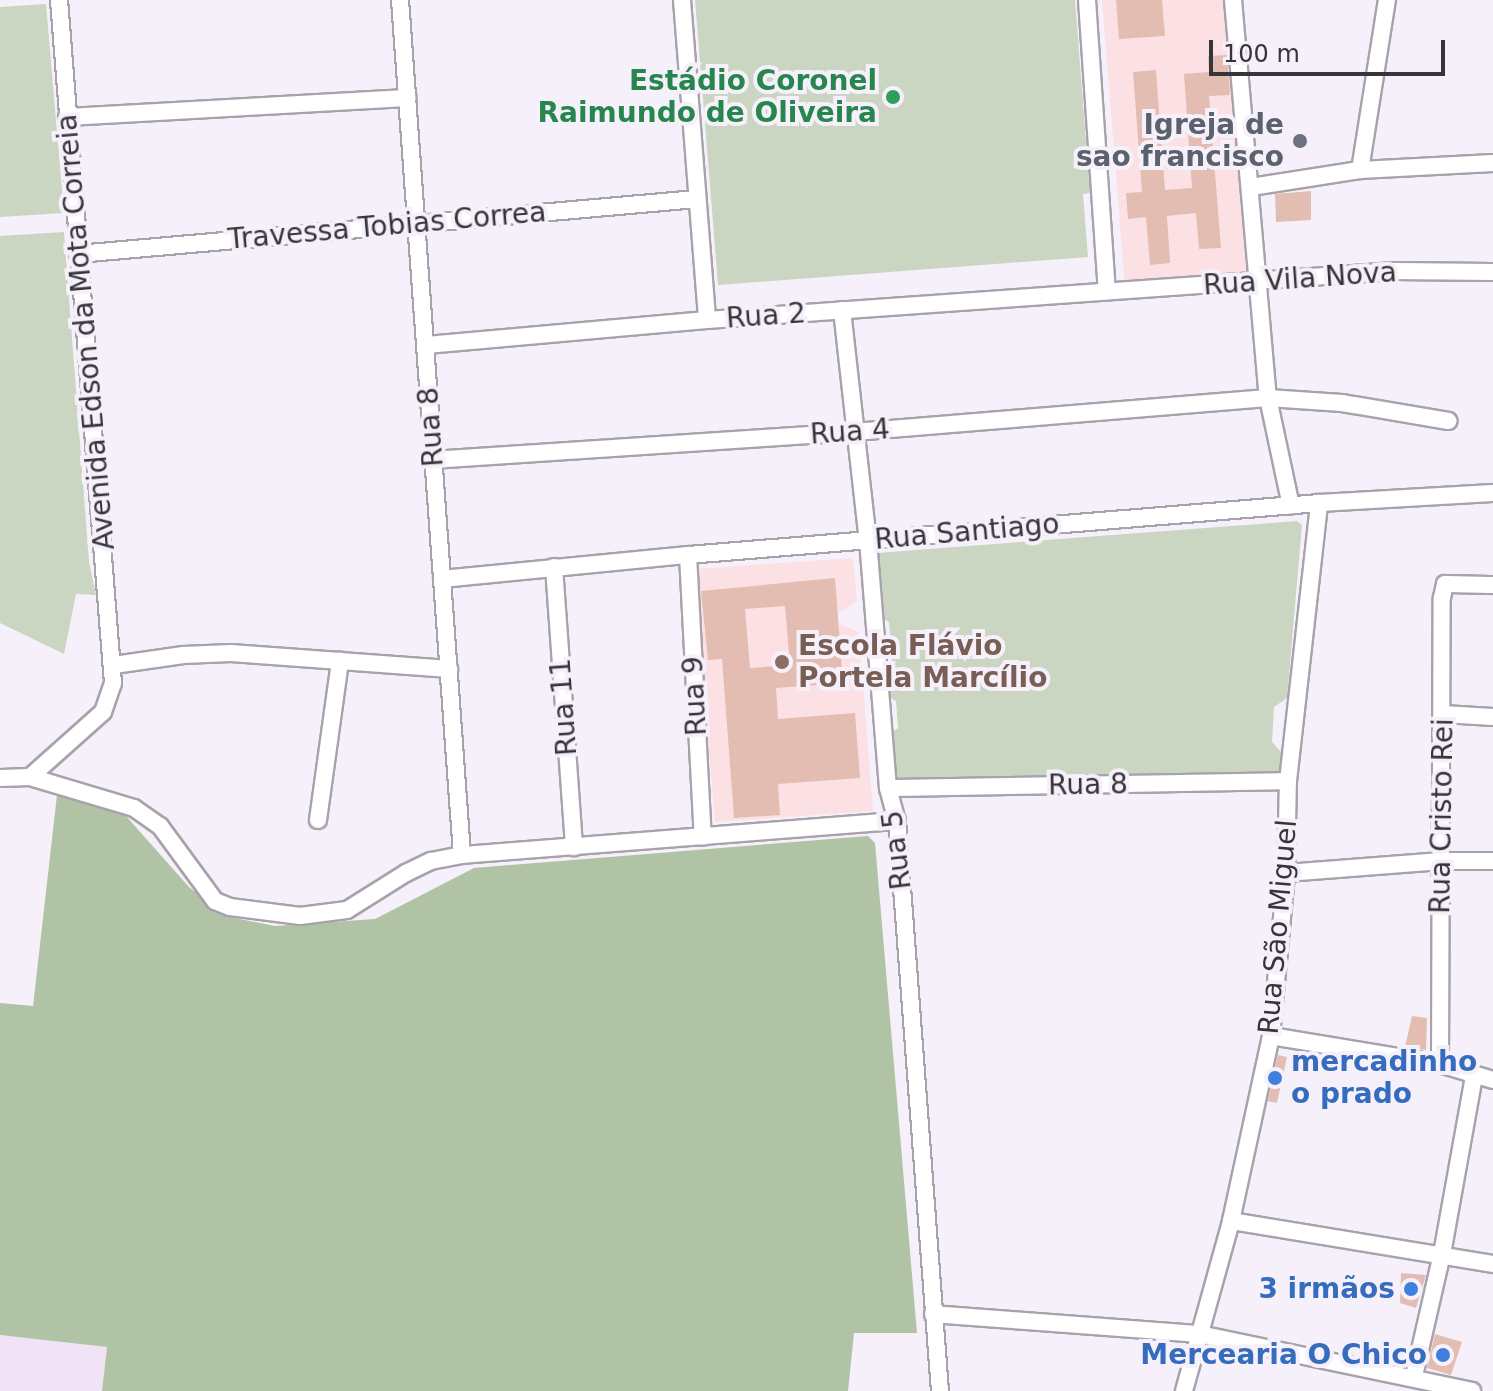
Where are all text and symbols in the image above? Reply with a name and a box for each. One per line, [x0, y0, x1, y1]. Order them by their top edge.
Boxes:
scale bar [1213, 24, 1449, 74]
text: 100 m [1223, 40, 1300, 68]
place label: Estádio Coronel Raimundo de Oliveira [538, 64, 877, 130]
marker: Estádio Coronel Raimundo de Oliveira [884, 88, 902, 106]
place label: Igreja de sao francisco [1076, 108, 1284, 174]
street label: Avenida Edson da Mota Correia [50, 113, 122, 551]
marker: Igreja de sao francisco [1291, 132, 1309, 150]
street label: Travessa Tobias Correa [226, 195, 548, 257]
street label: Rua Vila Nova [1202, 255, 1398, 303]
street label: Rua 2 [725, 296, 807, 336]
street label: Rua 8 [411, 386, 451, 468]
street label: Rua 4 [809, 412, 891, 452]
street label: Rua Santiago [873, 507, 1061, 557]
place label: Escola Flávio Portela Marcílio [798, 629, 1047, 695]
marker: Escola Flávio Portela Marcílio [773, 653, 791, 671]
street label: Rua 9 [676, 655, 714, 737]
street label: Rua 11 [544, 657, 584, 757]
street label: Rua Cristo Rei [1423, 718, 1461, 914]
street label: Rua 8 [1048, 768, 1128, 802]
street label: Rua 5 [875, 808, 919, 892]
street label: Rua São Miguel [1252, 818, 1304, 1036]
place label: mercadinho o prado [1291, 1045, 1477, 1111]
marker: mercadinho o prado [1266, 1069, 1284, 1087]
place label: 3 irmãos [1258, 1272, 1395, 1306]
marker: 3 irmãos [1402, 1280, 1420, 1298]
place label: Mercearia O Chico [1140, 1338, 1427, 1372]
marker: Mercearia O Chico [1434, 1346, 1452, 1364]

